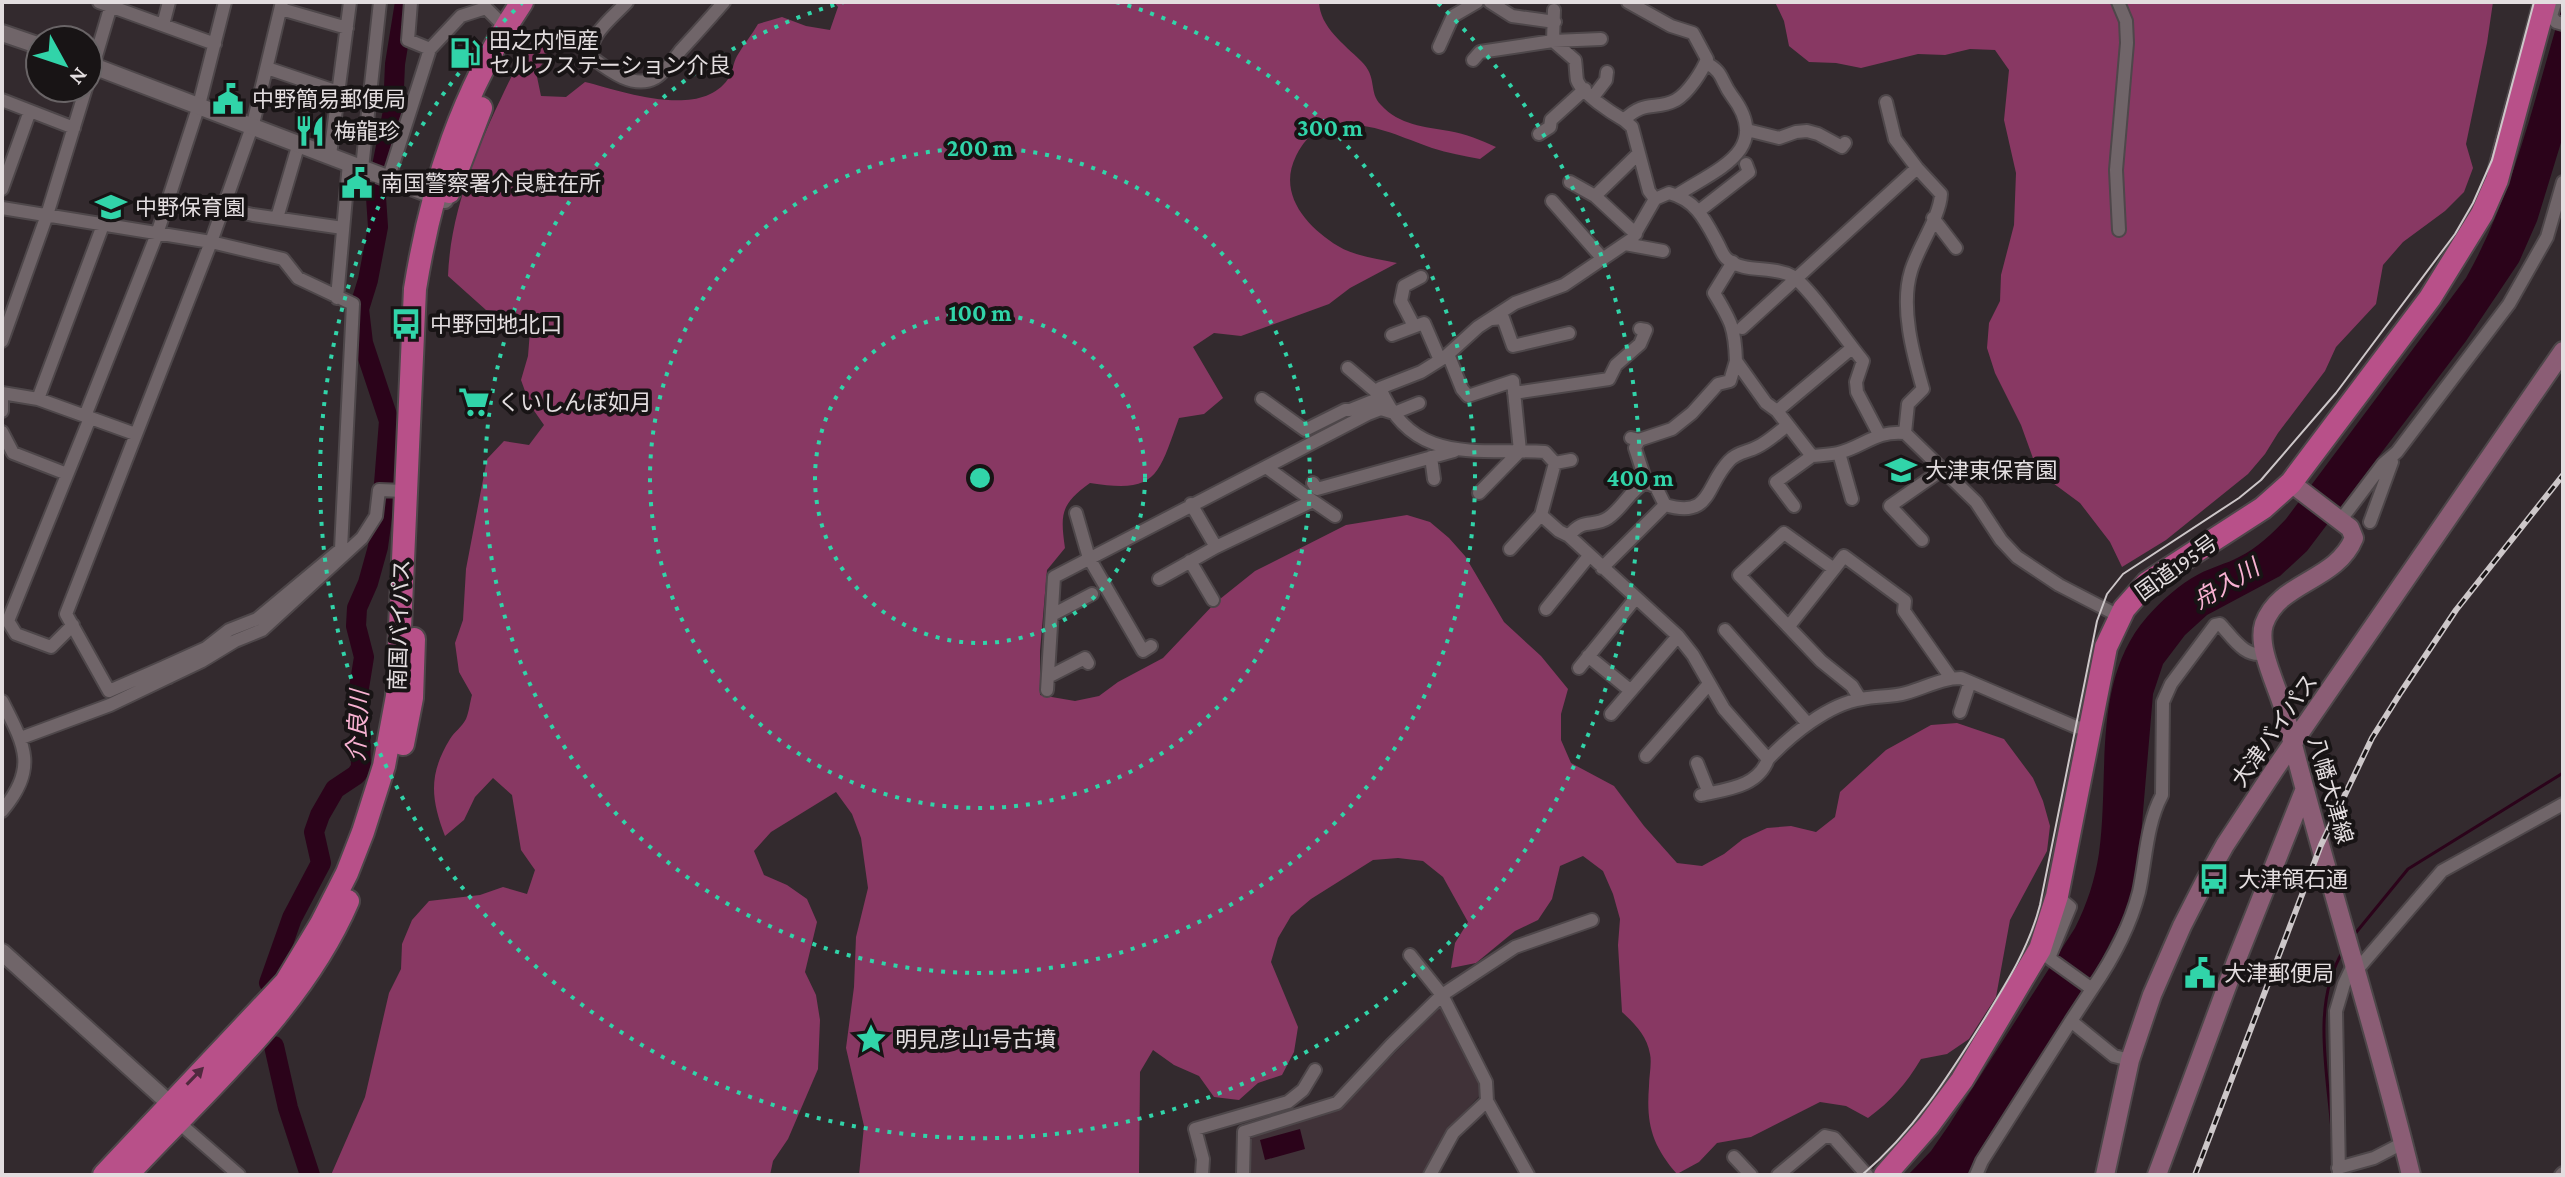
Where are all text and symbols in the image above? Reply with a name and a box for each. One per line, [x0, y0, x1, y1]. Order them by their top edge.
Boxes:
north arrow [24, 24, 104, 104]
place label: 田之内恒産 セルフステーション介良 [489, 28, 731, 78]
fuel station icon: 田之内恒産 セルフステーション介良 [448, 36, 482, 70]
text: N [65, 63, 93, 90]
public building icon: 中野簡易郵便局 [211, 82, 245, 116]
place label: 中野簡易郵便局 [252, 87, 406, 112]
restaurant icon: 梅龍珍 [293, 114, 327, 148]
text: 300 m [1297, 114, 1364, 141]
place label: 梅龍珍 [334, 119, 400, 144]
text: 200 m [947, 134, 1014, 161]
public building icon: 南国警察署介良駐在所 [340, 166, 374, 200]
place label: 南国警察署介良駐在所 [381, 171, 601, 196]
school or university icon: 中野保育園 [94, 190, 128, 224]
place label: 中野保育園 [135, 195, 245, 220]
text: 100 m [948, 299, 1012, 326]
bus stop icon: 中野団地北口 [389, 307, 423, 341]
place label: 中野団地北口 [430, 312, 562, 337]
supermarket icon: くいしんぼ如月 [457, 385, 491, 419]
place label: くいしんぼ如月 [498, 390, 652, 415]
school or university icon: 大津東保育園 [1884, 453, 1918, 487]
place label: 大津東保育園 [1925, 458, 2057, 483]
centre of rings [966, 464, 994, 492]
text: 400 m [1606, 464, 1674, 491]
street label: 国道195号 [2131, 529, 2222, 605]
water label: 舟入川 [2188, 552, 2266, 614]
street label: 南国バイパス [385, 559, 414, 691]
street label: 大津バイパス [2226, 669, 2322, 791]
water label: 介良川 [342, 686, 373, 763]
street label: 八幡大津線 [2303, 734, 2358, 846]
bus stop icon: 大津領石通 [2197, 862, 2231, 896]
place label: 大津領石通 [2238, 867, 2348, 892]
public building icon: 大津郵便局 [2183, 956, 2217, 990]
place label: 大津郵便局 [2224, 961, 2334, 986]
place icon: 明見彦山1号古墳 [854, 1022, 888, 1056]
place label: 明見彦山1号古墳 [895, 1027, 1056, 1052]
one-way arrow [185, 1067, 204, 1086]

